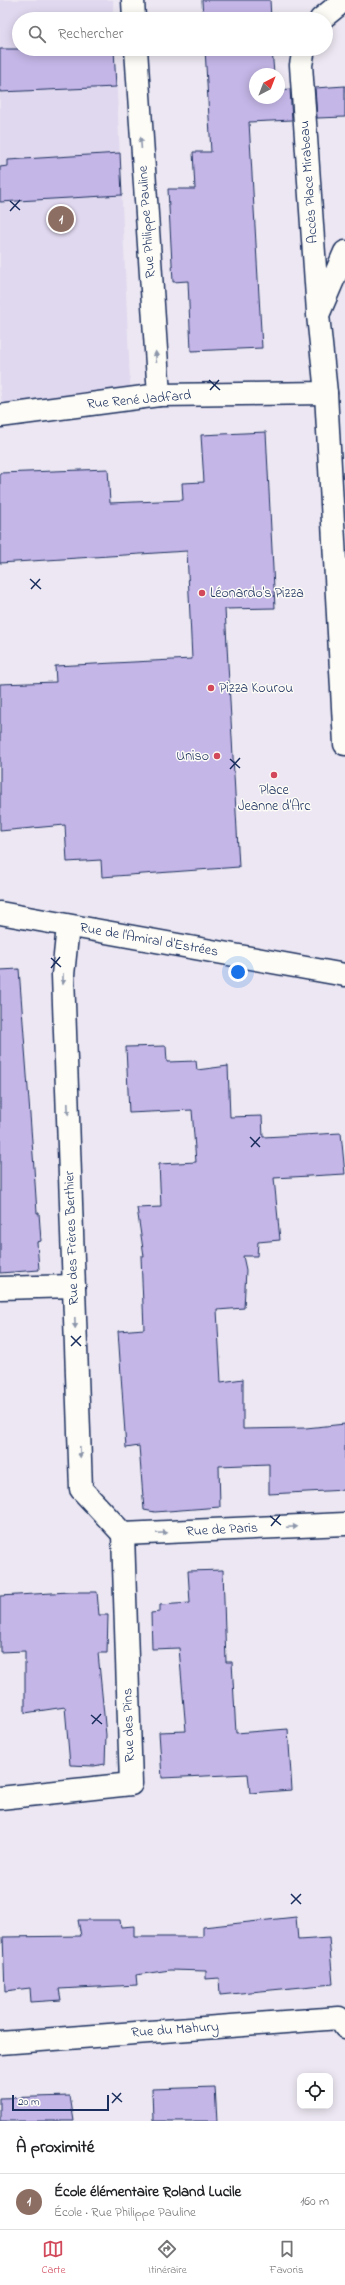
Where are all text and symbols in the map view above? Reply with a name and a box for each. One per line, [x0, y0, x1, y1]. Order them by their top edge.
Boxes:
search box [12, 12, 333, 56]
icon: search [26, 23, 48, 45]
text: Rechercher [58, 23, 123, 45]
north arrow [249, 68, 285, 104]
street label: Accès Place Mirabeau [294, 120, 324, 244]
one-way arrow [138, 137, 145, 149]
street label: Rue Philippe Pauline [133, 164, 161, 279]
pin: 1 [48, 204, 74, 234]
one-way arrow [153, 351, 160, 363]
street label: Rue René Jadfard [86, 385, 192, 415]
place label: Léonardo's Pizza [210, 583, 304, 604]
marker: Léonardo's Pizza [197, 588, 207, 598]
place label: Pizza Kourou [219, 678, 293, 699]
marker: Pizza Kourou [206, 683, 216, 693]
place label: Uniso [176, 746, 209, 767]
marker: Uniso [212, 751, 222, 761]
marker: Place Jeanne d'Arc [269, 770, 279, 780]
place label: Place Jeanne d'Arc [238, 780, 311, 817]
street label: Rue de l'Amiral d'Estrées [78, 917, 220, 963]
your location [228, 962, 248, 982]
one-way arrow [60, 973, 66, 986]
one-way arrow [64, 1103, 71, 1115]
street label: Rue des Frères Berthier [59, 1170, 85, 1306]
one-way arrow [72, 1317, 79, 1329]
one-way arrow [77, 1446, 83, 1459]
street label: Rue de Paris [186, 1518, 258, 1542]
one-way arrow [286, 1523, 298, 1530]
one-way arrow [156, 1529, 168, 1536]
street label: Rue des Pins [117, 1688, 141, 1762]
street label: Rue du Mahury [131, 2016, 220, 2045]
map controls [297, 2073, 333, 2109]
button: locate [297, 2073, 333, 2109]
scale bar [12, 2093, 109, 2112]
text: 20 m [18, 2094, 40, 2110]
text: À proximité [16, 2135, 94, 2160]
text: École élémentaire Roland Lucile [54, 2181, 241, 2203]
text: 1 [27, 2192, 31, 2211]
text: 160 m [300, 2192, 329, 2211]
text: École · Rue Philippe Pauline [54, 2203, 196, 2222]
tab: Carte [41, 2238, 65, 2278]
tab: Itinéraire [148, 2238, 187, 2278]
tab: Favoris [270, 2238, 304, 2278]

